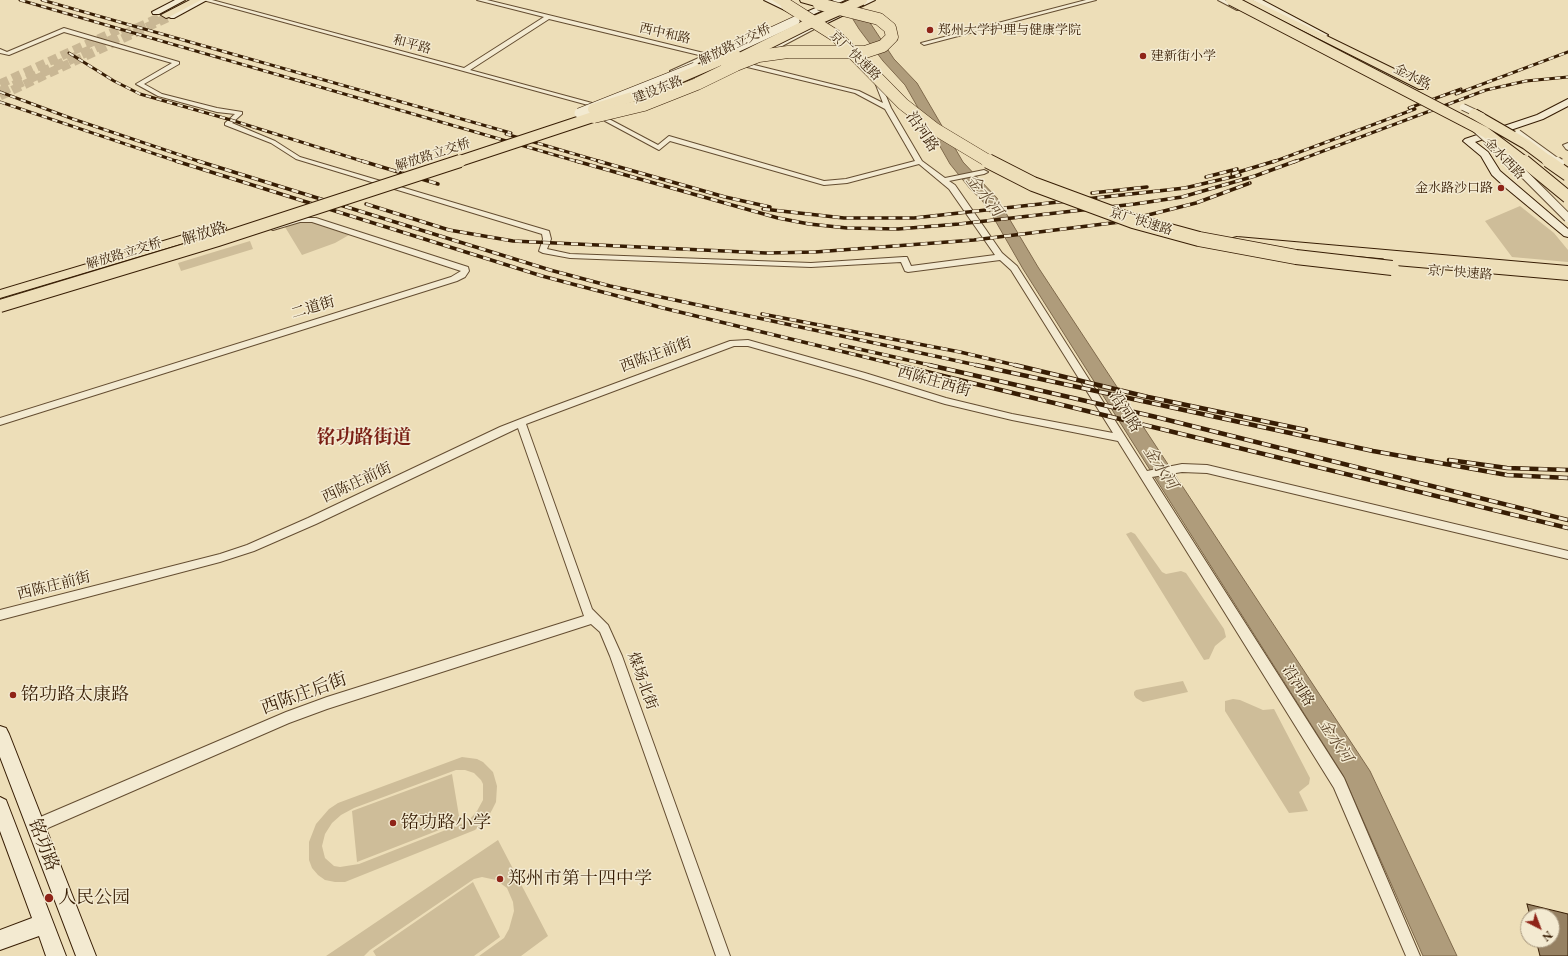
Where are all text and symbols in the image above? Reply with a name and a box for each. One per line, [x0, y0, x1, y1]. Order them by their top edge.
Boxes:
street label: 西中和路 [638, 21, 692, 47]
street label: 解放路立交桥 [697, 21, 773, 69]
place label: 郑州大学护理与健康学院 [938, 22, 1081, 38]
marker: 郑州大学护理与健康学院 [925, 25, 935, 35]
street label: 京广快速路 [826, 28, 884, 84]
street label: 和平路 [391, 32, 433, 58]
place label: 建新街小学 [1151, 48, 1216, 64]
marker: 建新街小学 [1138, 51, 1148, 61]
street label: 金水路 [1391, 61, 1433, 93]
street label: 建设东路 [631, 73, 685, 107]
street label: 沿河路 [902, 108, 942, 156]
street label: 金水西路 [1480, 135, 1528, 183]
street label: 解放路立交桥 [393, 136, 473, 174]
water label: 金水河 [962, 171, 1006, 221]
place label: 金水路沙口路 [1415, 180, 1493, 196]
marker: 金水路沙口路 [1496, 183, 1506, 193]
street label: 京广快速路 [1108, 205, 1174, 239]
street label: 解放路 [180, 219, 228, 249]
street label: 解放路立交桥 [84, 235, 164, 273]
street label: 京广快速路 [1427, 263, 1493, 283]
street label: 二道街 [289, 293, 337, 323]
street label: 西陈庄前街 [618, 334, 694, 376]
street label: 西陈庄西街 [895, 363, 973, 401]
street label: 沿河路 [1105, 388, 1145, 436]
district label: 铭功路街道 [317, 427, 411, 449]
water label: 金水河 [1139, 443, 1181, 493]
street label: 西陈庄前街 [319, 459, 395, 507]
street label: 西陈庄前街 [15, 568, 93, 604]
street label: 煤场北街 [623, 650, 661, 712]
street label: 沿河路 [1278, 662, 1318, 710]
street label: 西陈庄后街 [258, 668, 350, 720]
place label: 铭功路太康路 [21, 684, 129, 706]
marker: 铭功路太康路 [8, 690, 18, 700]
water label: 金水河 [1314, 716, 1356, 766]
place label: 铭功路小学 [401, 812, 491, 834]
street label: 铭功路 [23, 816, 63, 874]
marker: 铭功路小学 [388, 818, 398, 828]
place label: 郑州市第十四中学 [508, 868, 652, 890]
marker: 郑州市第十四中学 [495, 874, 505, 884]
place label: 人民公园 [58, 887, 130, 909]
marker: 人民公园 [43, 892, 55, 904]
north arrow [1520, 908, 1560, 948]
text: N [1539, 928, 1555, 944]

